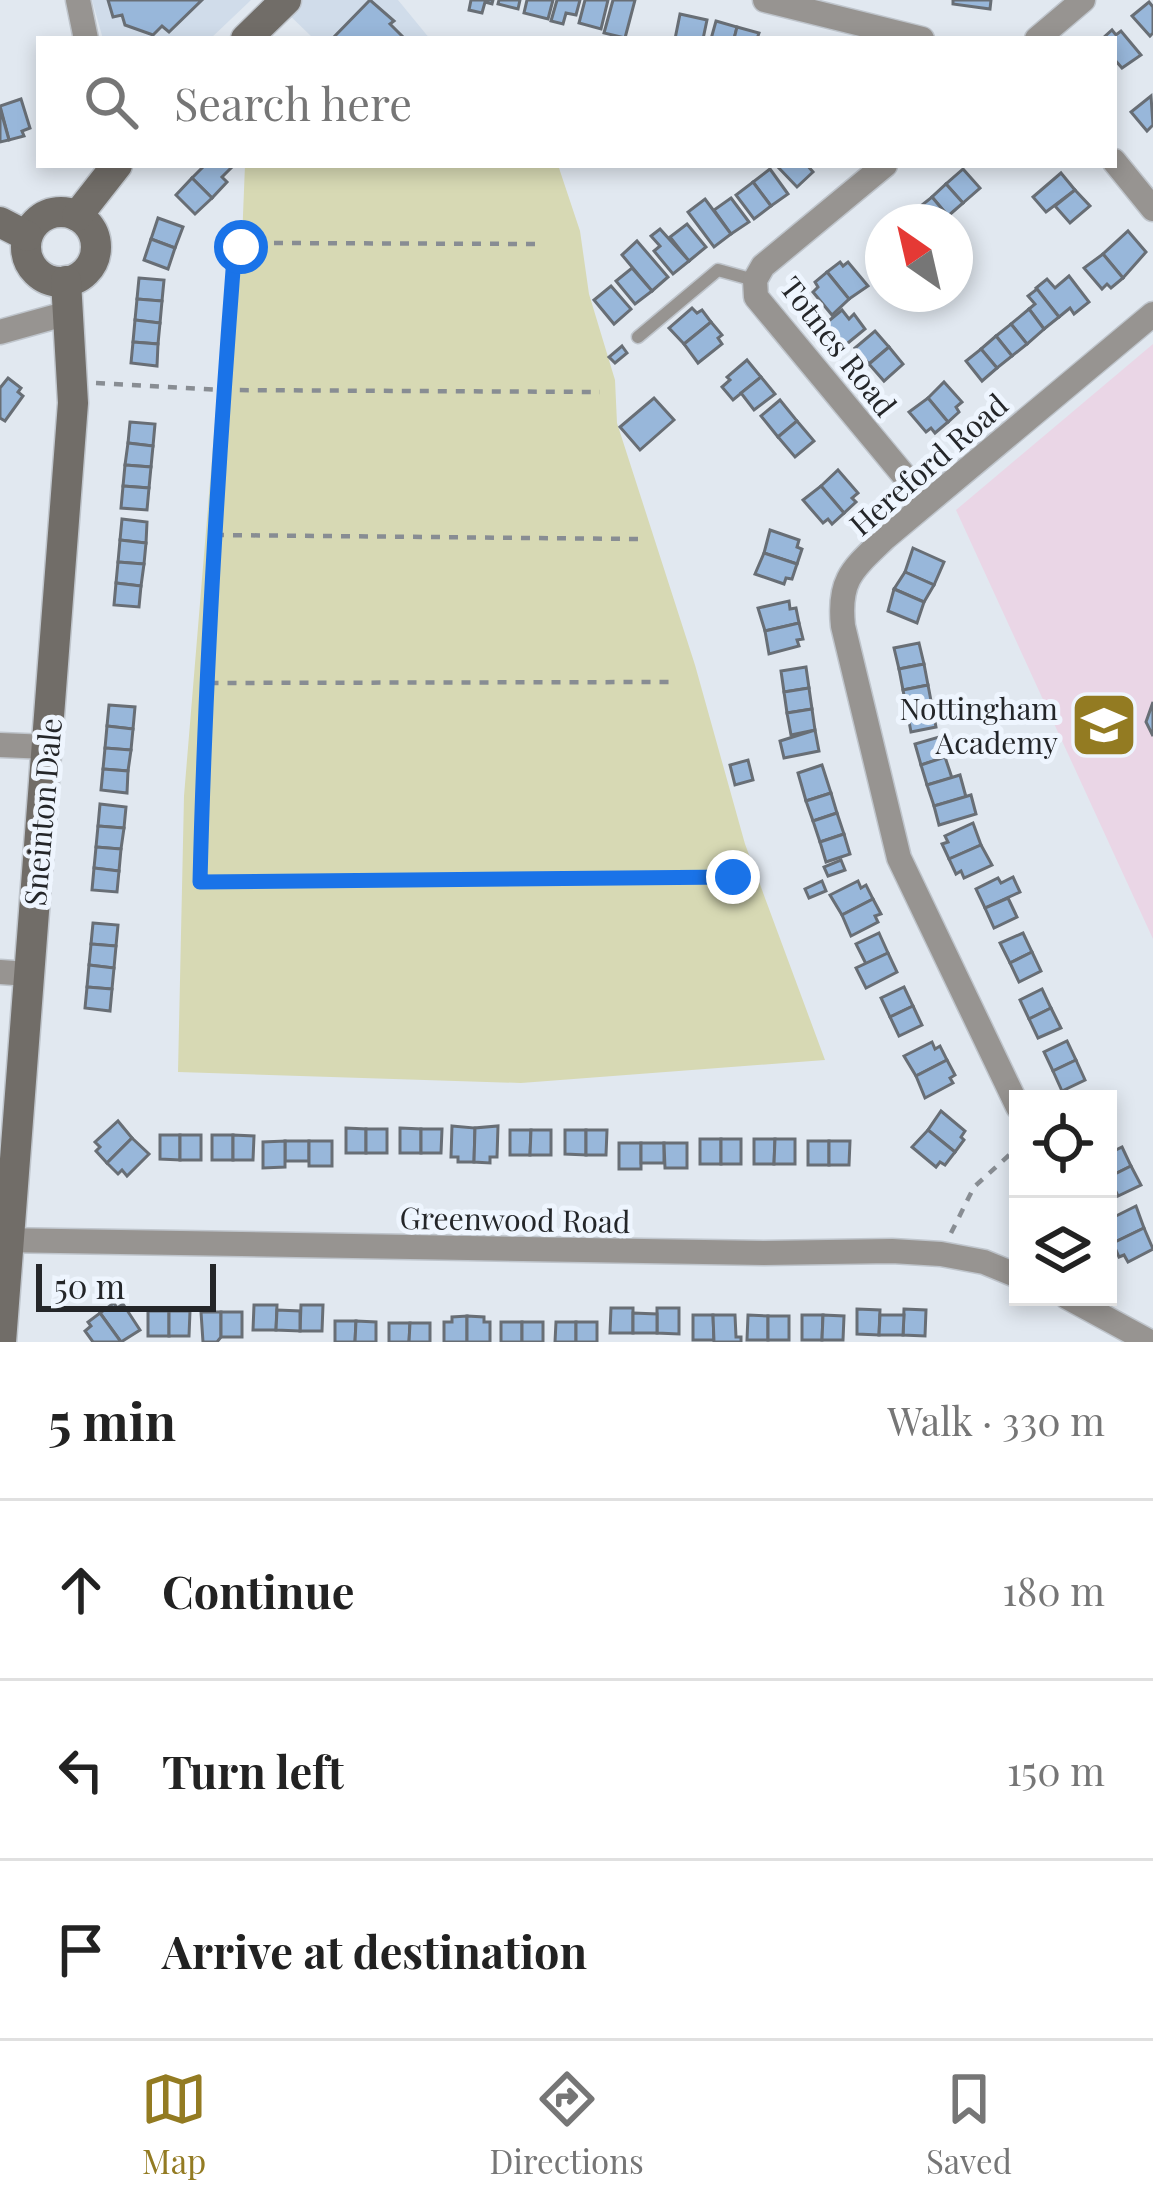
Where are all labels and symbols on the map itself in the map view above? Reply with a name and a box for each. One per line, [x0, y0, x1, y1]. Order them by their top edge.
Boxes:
north arrow [865, 204, 973, 312]
route start [214, 220, 268, 274]
street label: Totnes Road [772, 268, 906, 424]
street label: Hereford Road [841, 384, 1015, 544]
place label: Nottingham Academy [899, 688, 1058, 762]
school or university icon: Nottingham Academy [1069, 690, 1139, 760]
street label: Sneinton Dale [14, 716, 70, 908]
route end [706, 850, 760, 904]
street label: Greenwood Road [399, 1197, 631, 1241]
scale bar [36, 1258, 216, 1311]

